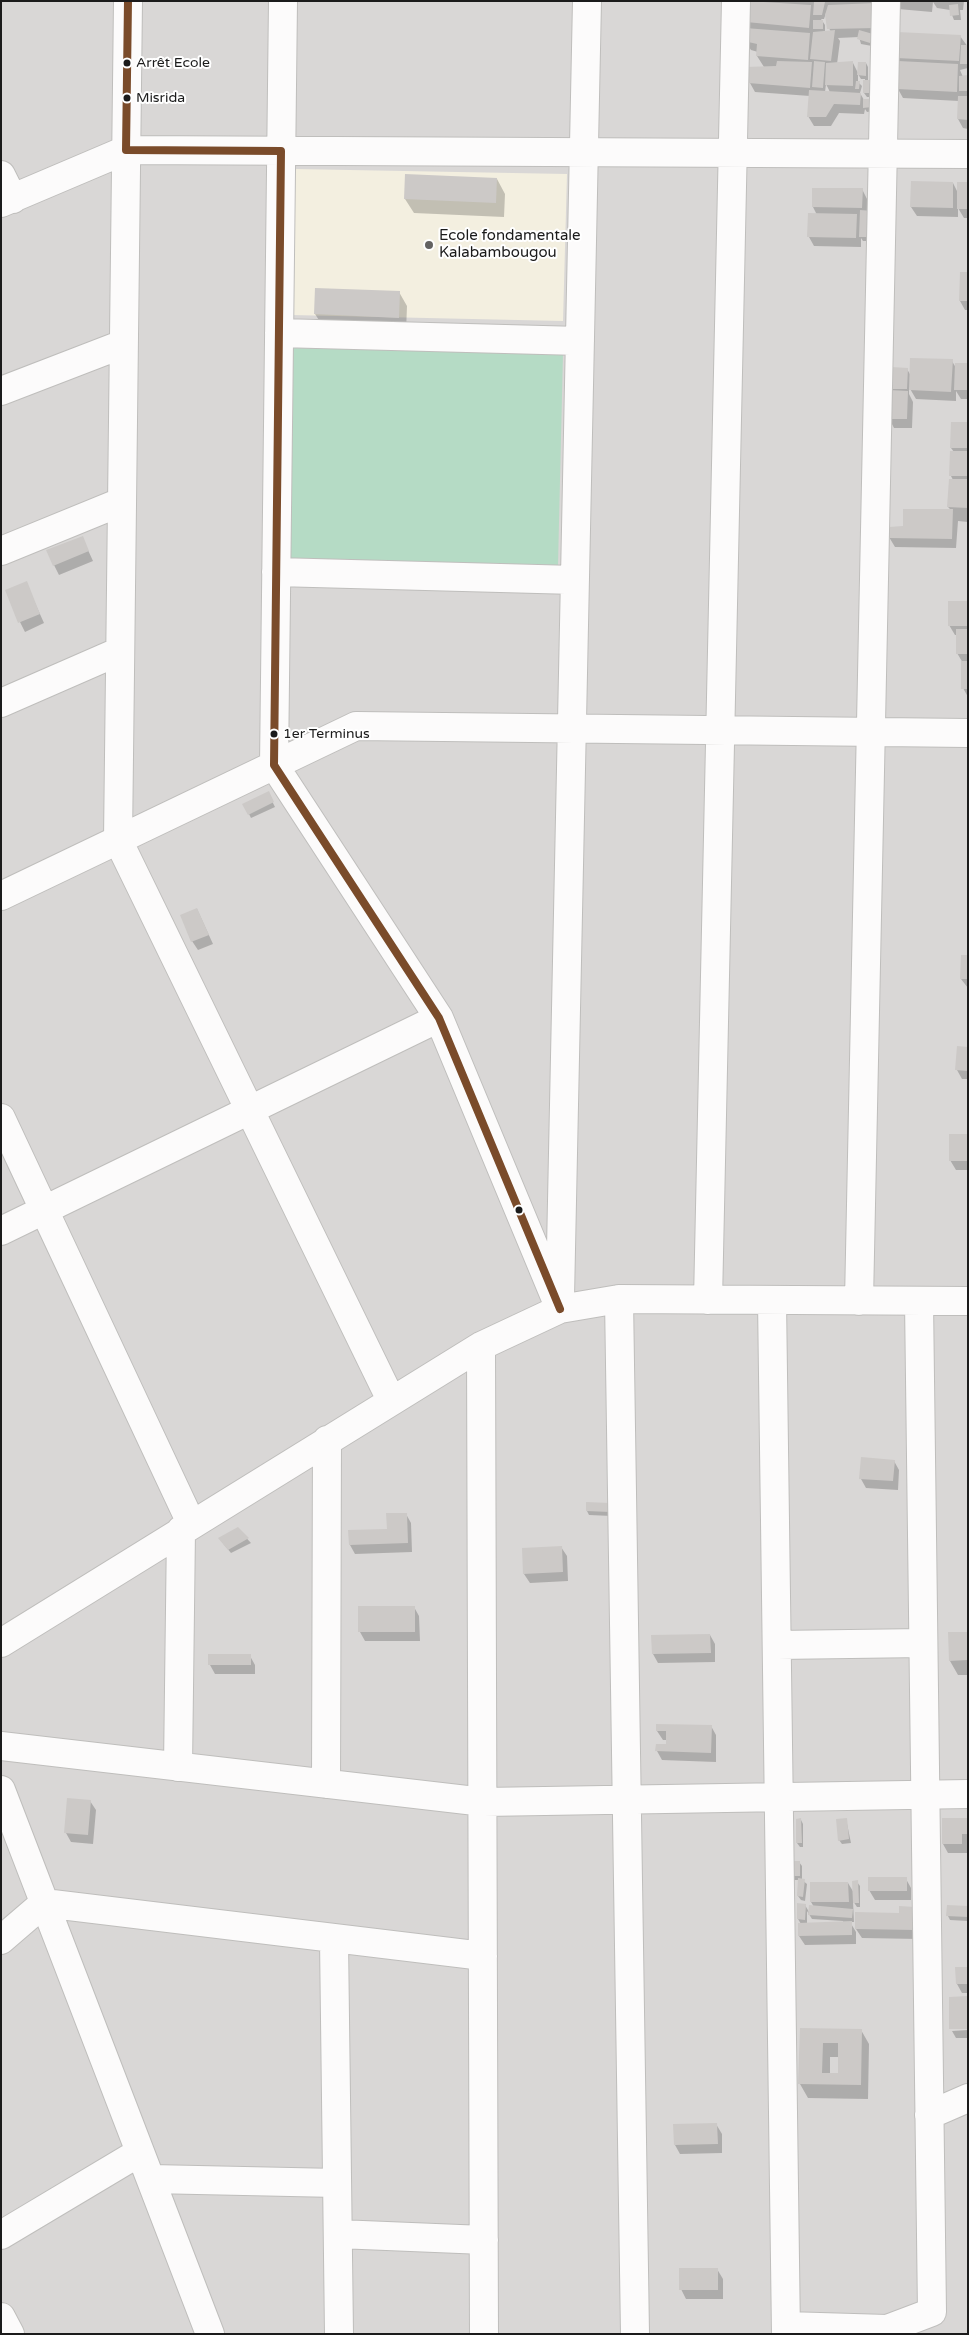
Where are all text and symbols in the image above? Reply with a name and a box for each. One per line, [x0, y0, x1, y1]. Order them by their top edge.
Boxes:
place label: Arrêt Ecole [136, 55, 210, 71]
marker: Arrêt Ecole [122, 58, 132, 68]
place label: Misrida [136, 90, 185, 106]
marker: Misrida [122, 93, 132, 103]
place label: Ecole fondamentale Kalabambougou [439, 227, 581, 262]
marker: Ecole fondamentale Kalabambougou [423, 239, 435, 251]
place label: 1er Terminus [283, 726, 370, 742]
marker: 1er Terminus [269, 729, 279, 739]
unlabelled marker [514, 1205, 524, 1215]

